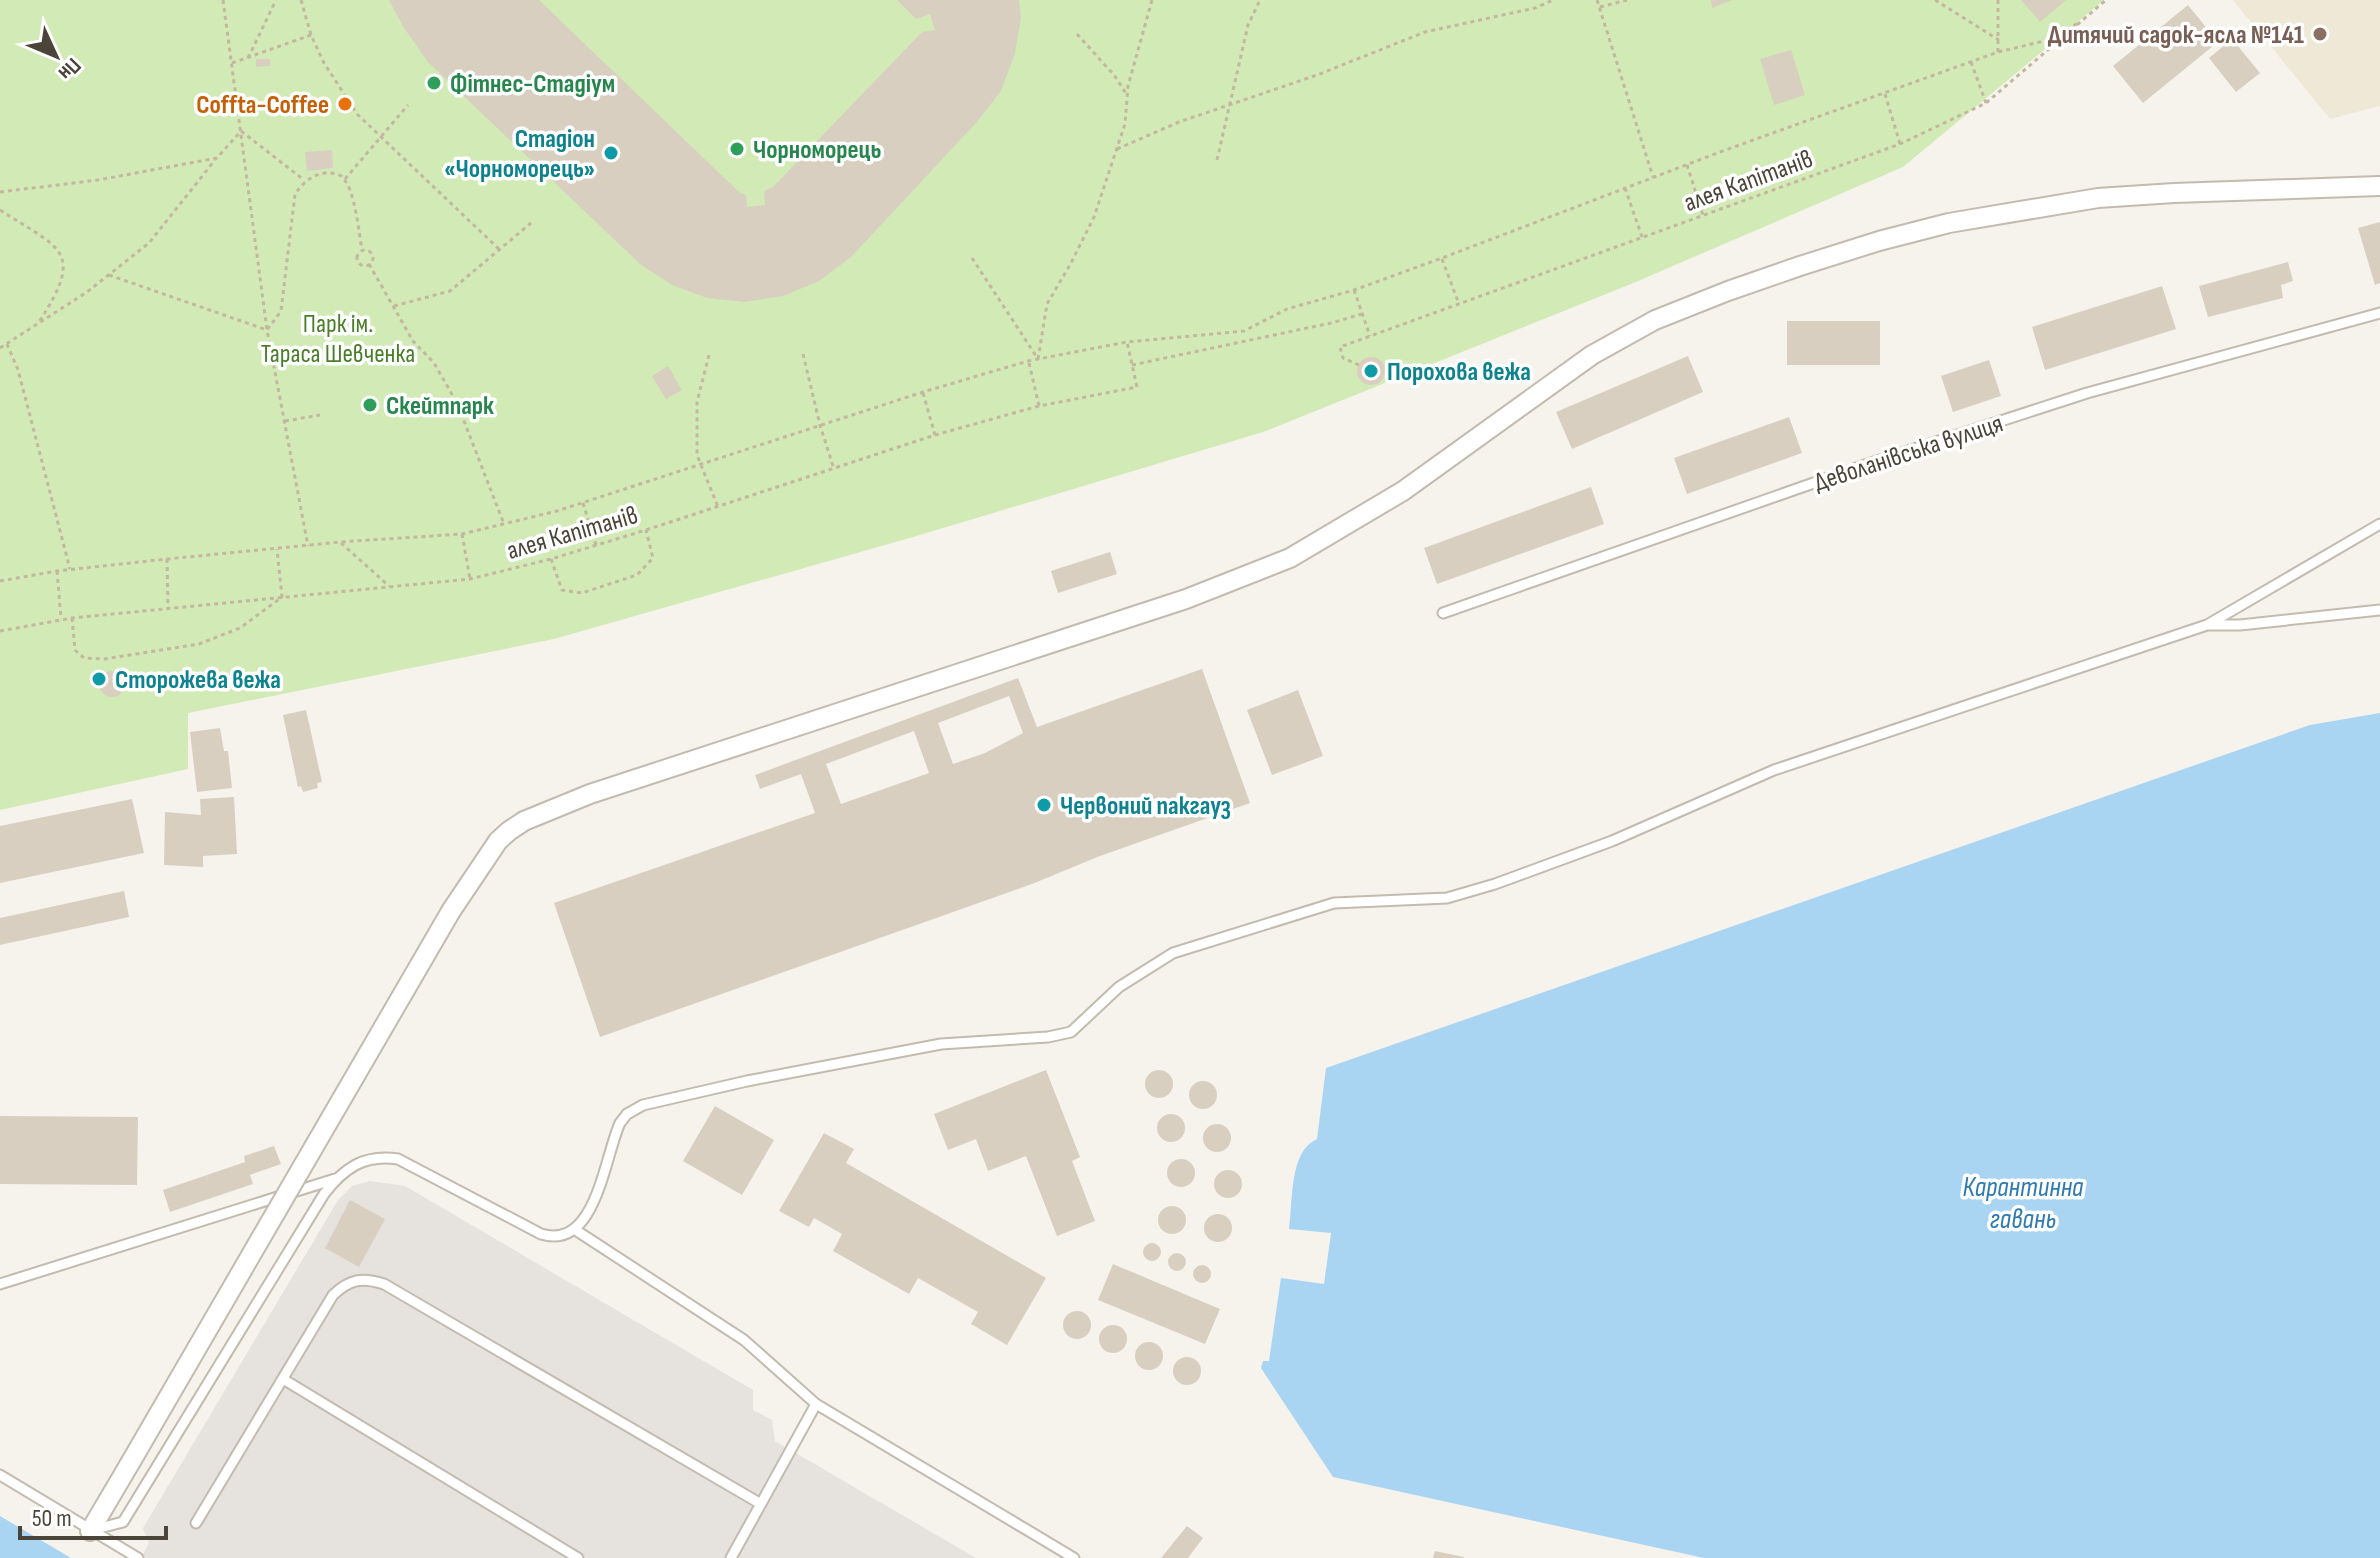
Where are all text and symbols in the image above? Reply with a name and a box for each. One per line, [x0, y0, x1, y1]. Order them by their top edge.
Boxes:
north arrow [16, 16, 96, 96]
place label: Дитячий садок-ясла №141 [2048, 20, 2304, 51]
marker: Дитячий садок-ясла №141 [2311, 25, 2329, 43]
text: Пн [52, 52, 86, 86]
place label: Фітнес-Стадіум [450, 69, 615, 100]
marker: Фітнес-Стадіум [425, 74, 443, 92]
place label: Coffta-Coffee [196, 90, 329, 121]
marker: Coffta-Coffee [336, 95, 354, 113]
place label: Стадіон «Чорноморець» [444, 124, 595, 185]
place label: Чорноморець [753, 135, 881, 166]
marker: Чорноморець [728, 140, 746, 158]
marker: Стадіон «Чорноморець» [602, 144, 620, 162]
street label: алея Капітанів [1680, 144, 1817, 219]
park label: Парк ім. Тараса Шевченка [261, 309, 415, 370]
place label: Порохова вежа [1387, 357, 1531, 388]
marker: Порохова вежа [1362, 362, 1380, 380]
place label: Скейтпарк [386, 391, 494, 422]
marker: Скейтпарк [361, 396, 379, 414]
street label: Деволанівська вулиця [1810, 408, 2007, 499]
street label: алея Капітанів [503, 500, 641, 567]
place label: Сторожева вежа [115, 665, 281, 696]
marker: Сторожева вежа [90, 670, 108, 688]
place label: Червоний пакгауз [1060, 791, 1231, 822]
marker: Червоний пакгауз [1035, 796, 1053, 814]
water label: Карантинна гавань [1963, 1171, 2084, 1236]
scale bar [20, 1490, 166, 1540]
text: 50 m [32, 1504, 72, 1533]

